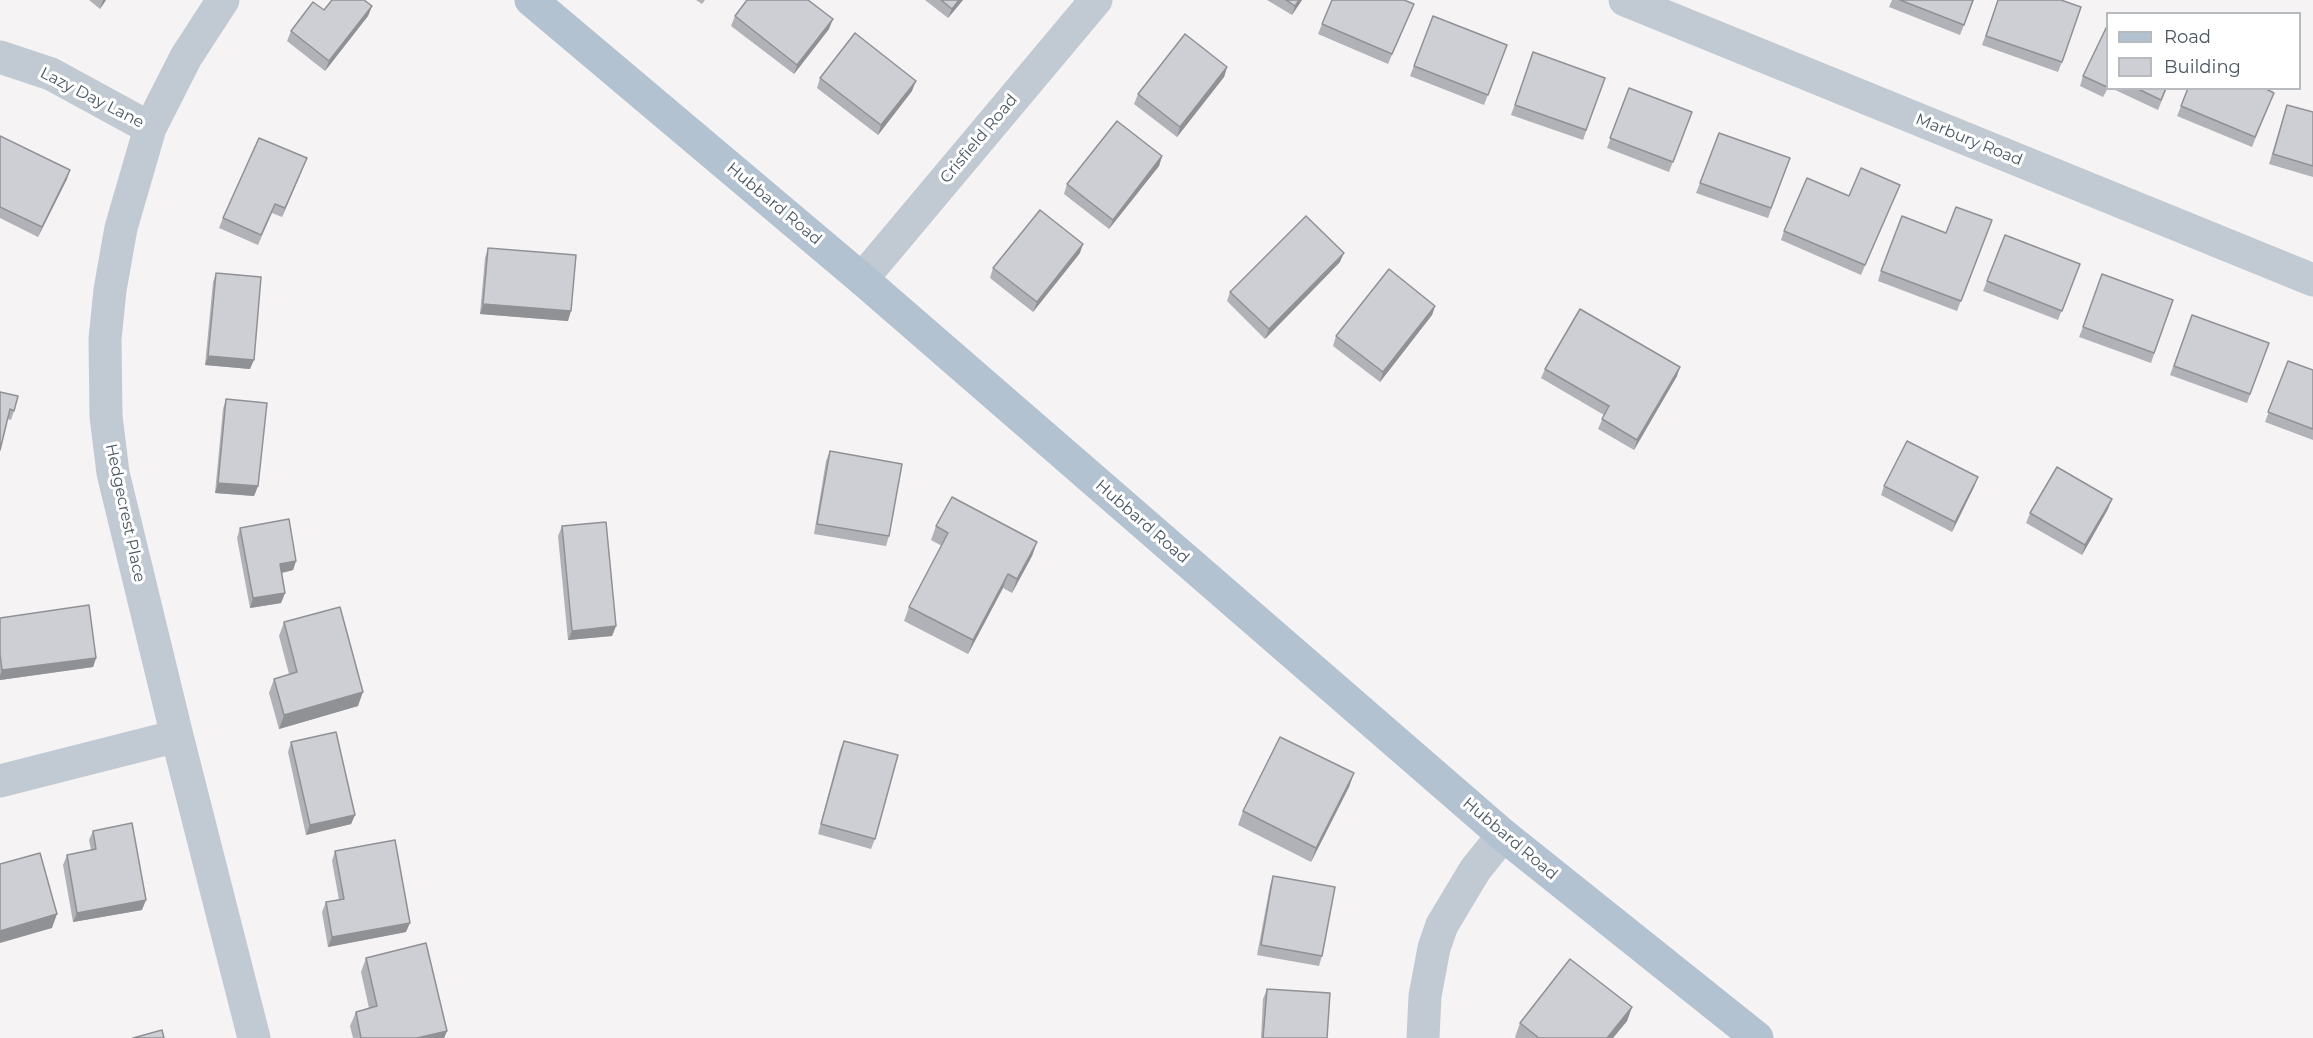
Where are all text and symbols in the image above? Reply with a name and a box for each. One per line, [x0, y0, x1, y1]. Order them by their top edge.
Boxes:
legend [2106, 12, 2301, 90]
text: Road [2164, 26, 2211, 48]
text: Building [2164, 56, 2241, 78]
street label: Lazy Day Lane [37, 64, 147, 132]
street label: Crisfield Road [936, 91, 1022, 187]
street label: Marbury Road [1913, 110, 2025, 170]
street label: Hubbard Road [723, 159, 825, 249]
street label: Hedgecrest Place [101, 442, 149, 584]
street label: Hubbard Road [1091, 476, 1193, 568]
street label: Hubbard Road [1459, 794, 1561, 884]

